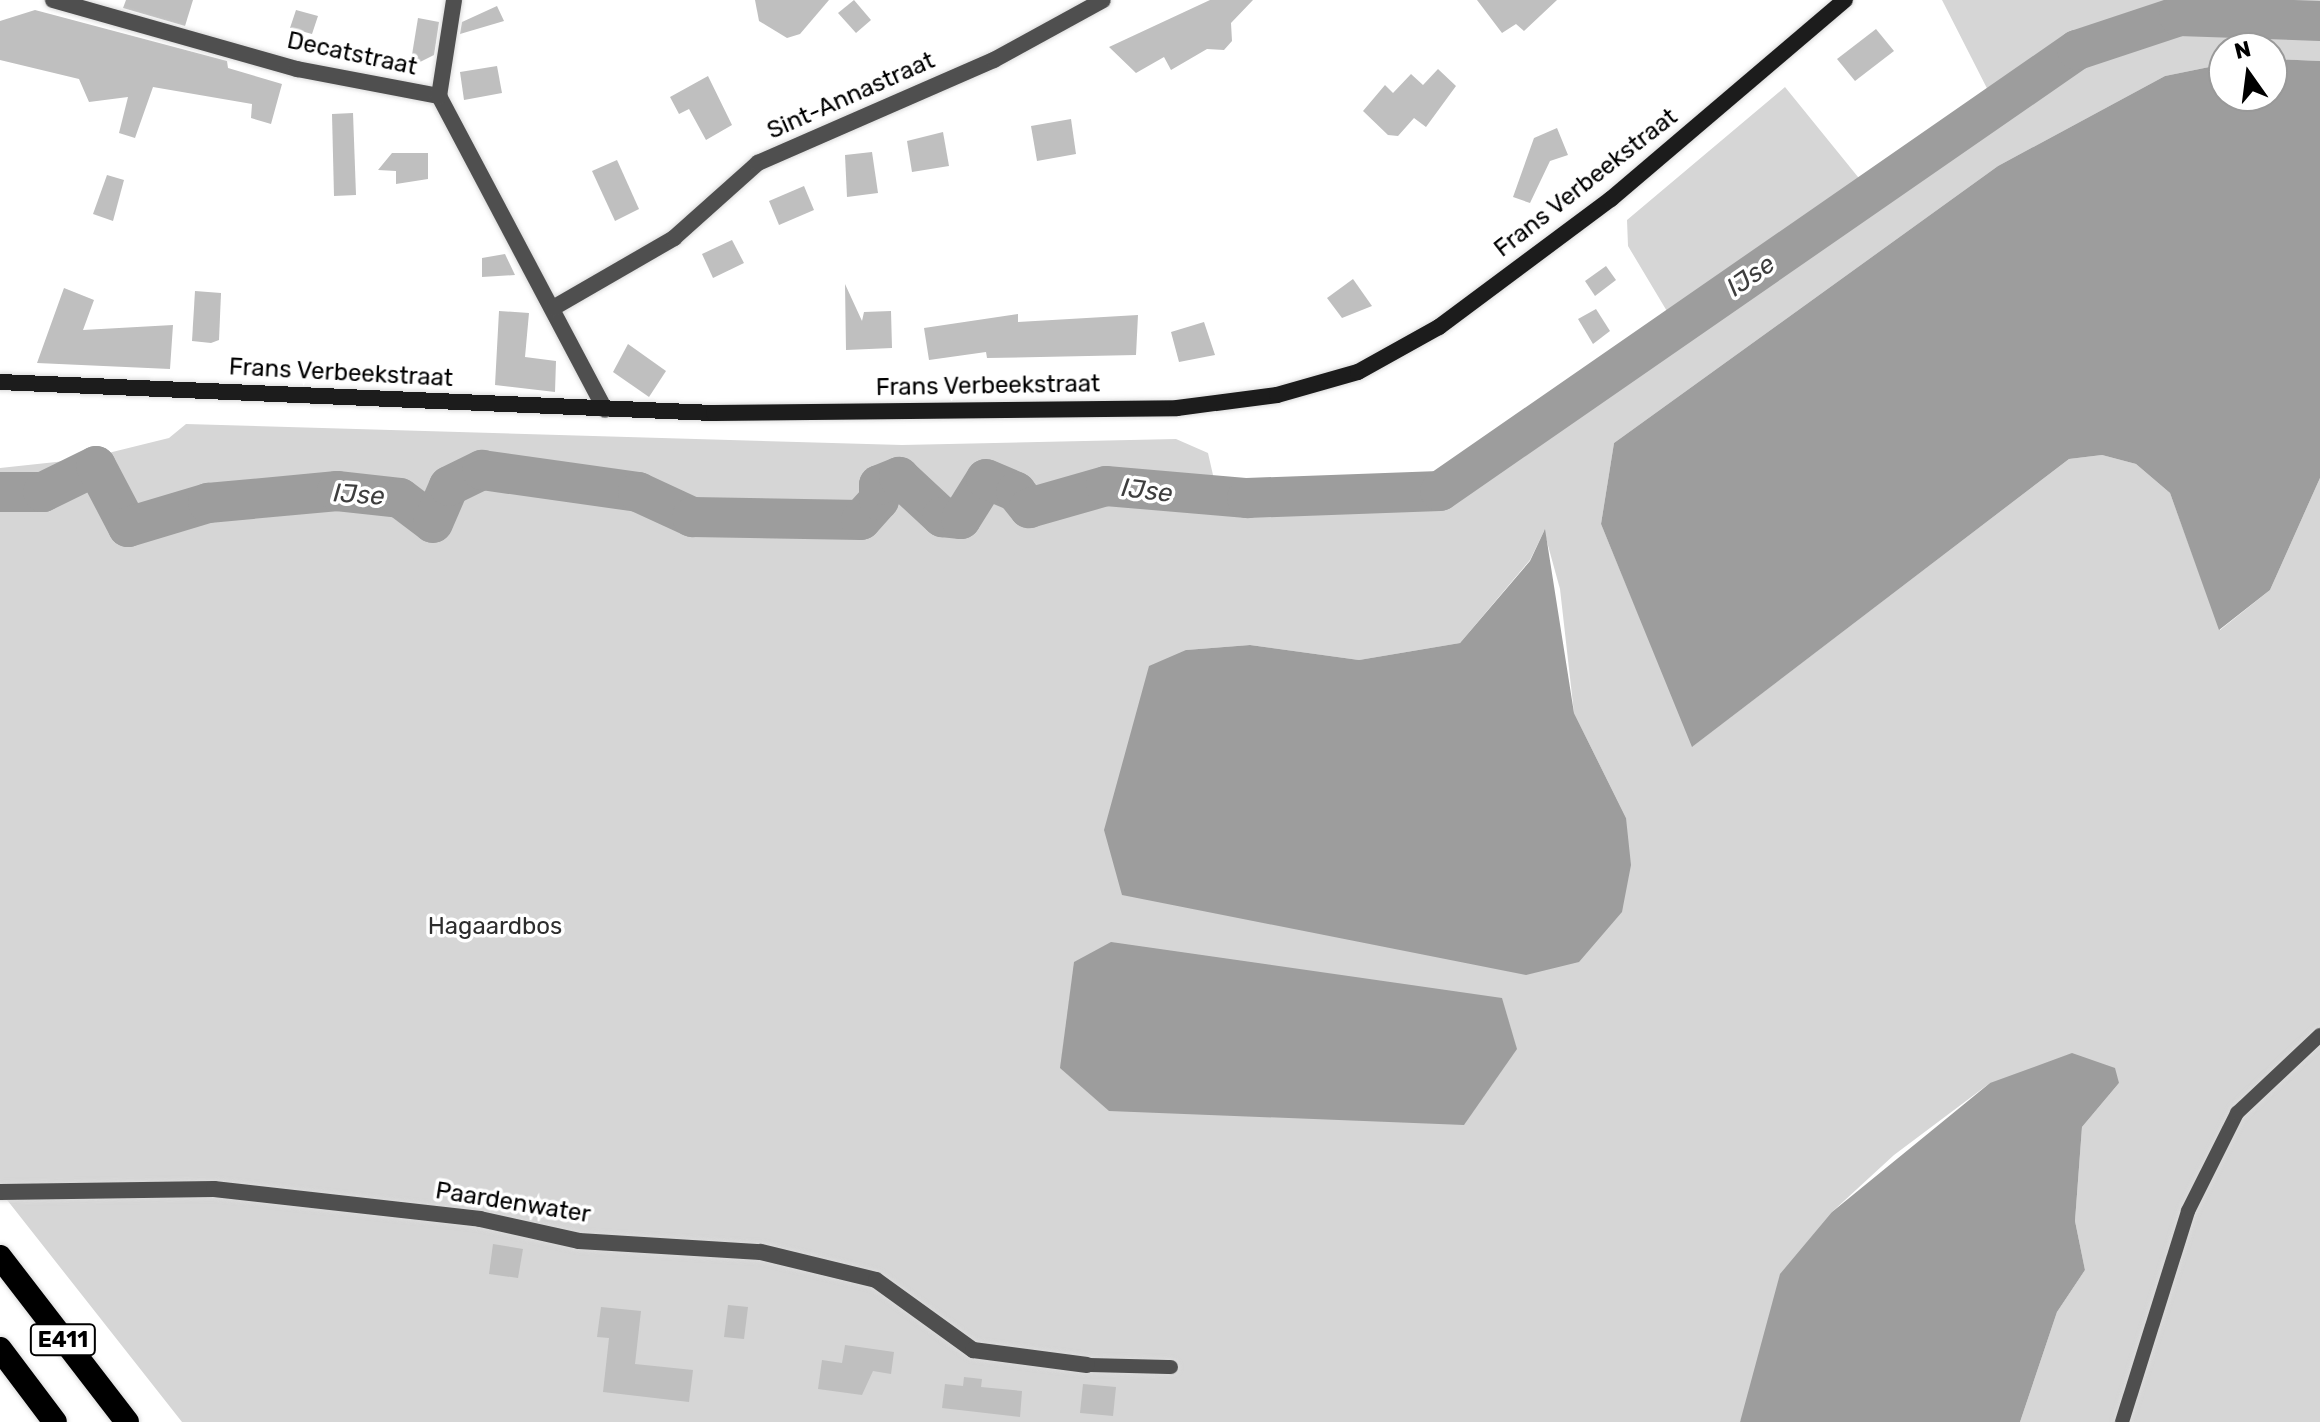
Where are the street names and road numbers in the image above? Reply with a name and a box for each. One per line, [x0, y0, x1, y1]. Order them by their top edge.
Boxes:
street label: Decatstraat [284, 26, 420, 82]
street label: Sint-Annastraat [763, 46, 939, 146]
street label: Frans Verbeekstraat [1488, 102, 1684, 264]
street label: Frans Verbeekstraat [228, 353, 454, 393]
street label: Frans Verbeekstraat [875, 370, 1101, 402]
street label: Paardenwater [433, 1177, 593, 1229]
road number: E411 [29, 1322, 97, 1358]

